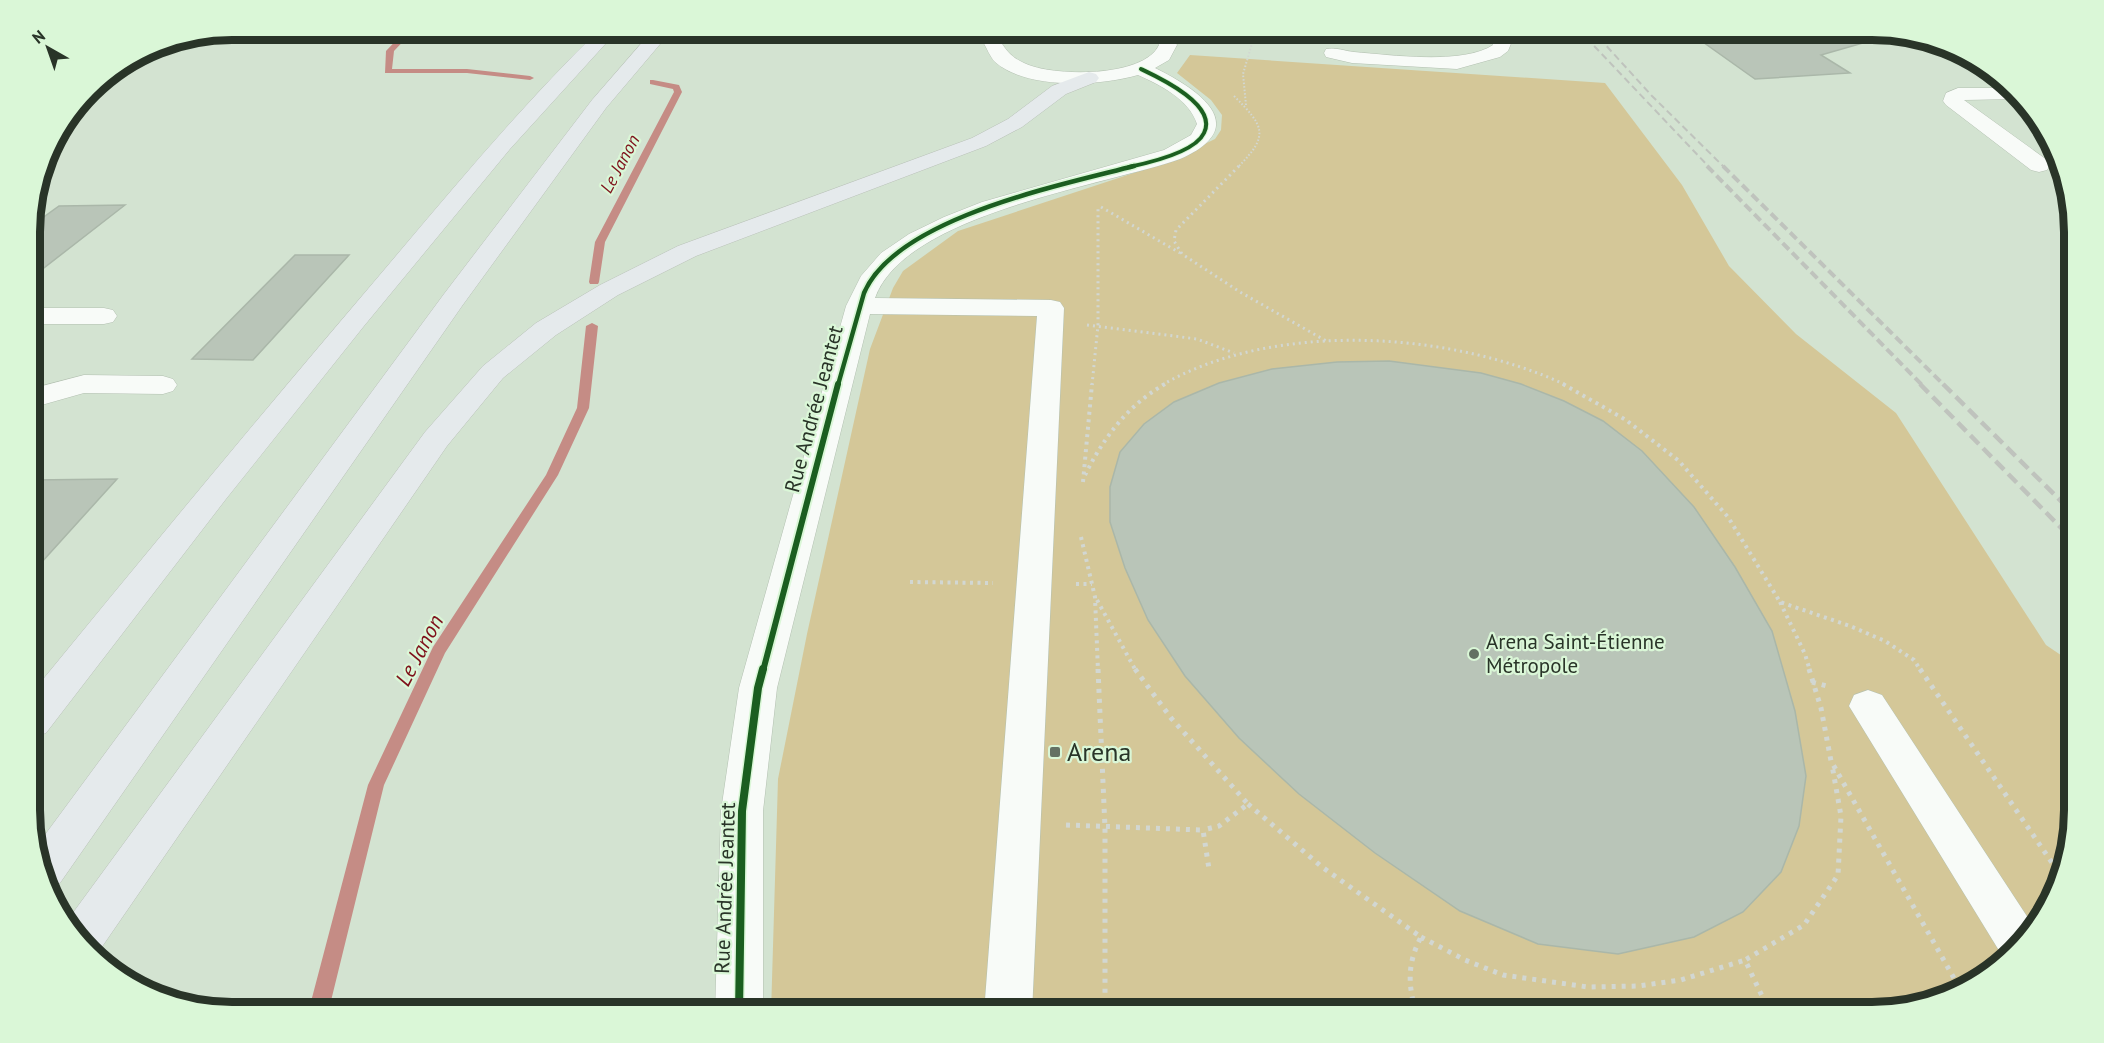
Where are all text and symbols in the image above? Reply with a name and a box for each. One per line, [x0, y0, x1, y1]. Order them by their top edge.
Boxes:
north arrow [18, 18, 78, 78]
text: N [28, 25, 49, 48]
water label: Le Janon [595, 131, 644, 197]
street label: Rue Andrée Jeantet [778, 323, 849, 495]
water label: Le Janon [389, 609, 449, 691]
place label: Arena Saint-Étienne Métropole [1486, 628, 1665, 679]
marker: Arena Saint-Étienne Métropole [1467, 647, 1481, 661]
place label: Arena [1067, 735, 1131, 768]
marker: Arena [1048, 745, 1062, 759]
street label: Rue Andrée Jeantet [708, 802, 741, 974]

